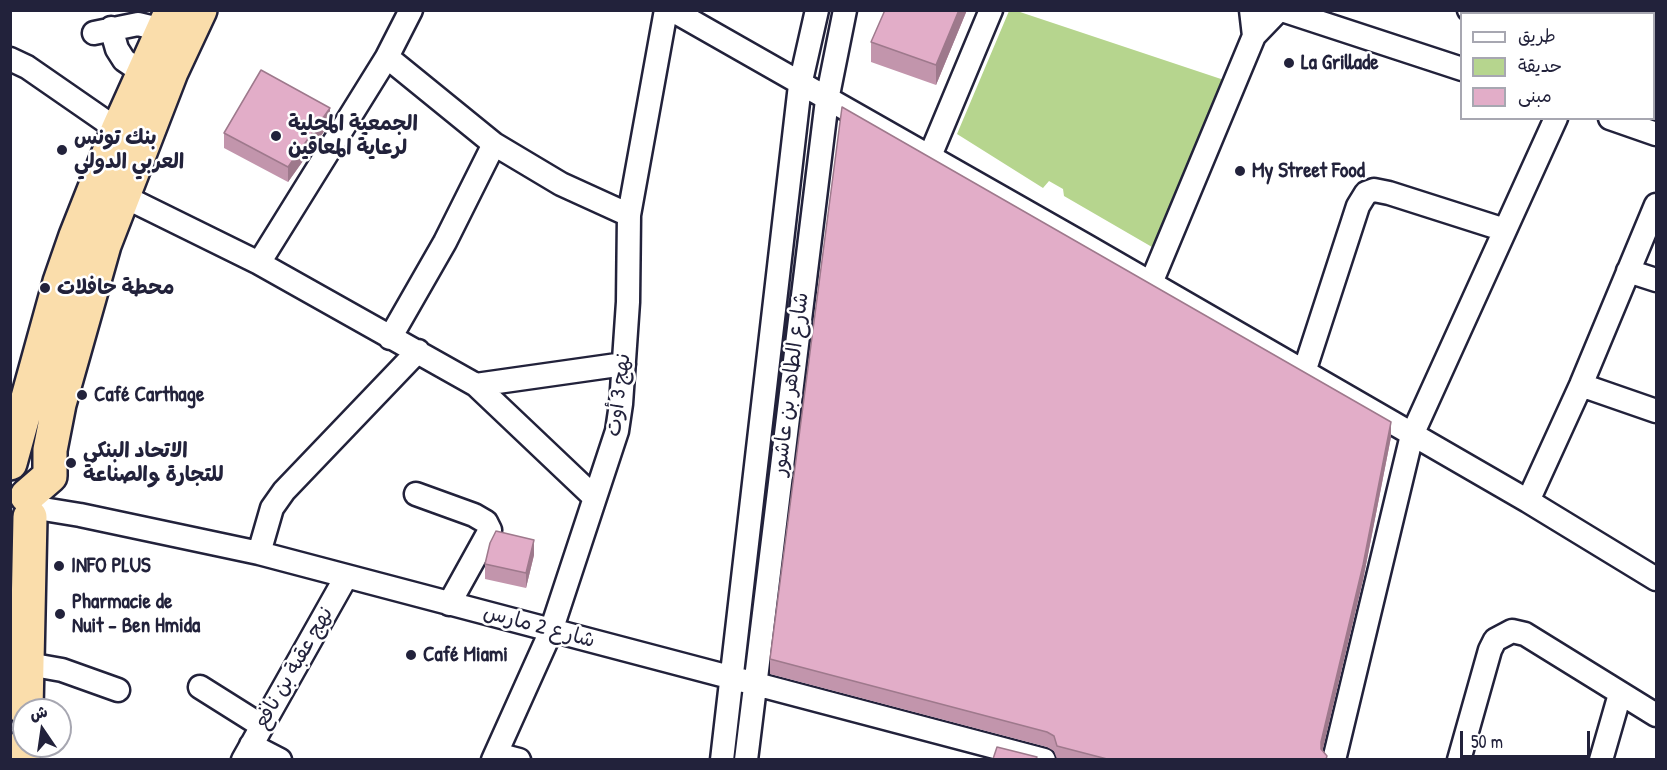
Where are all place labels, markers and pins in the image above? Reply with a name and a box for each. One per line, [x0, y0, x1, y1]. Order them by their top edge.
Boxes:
place label: La Grillade [1301, 50, 1379, 76]
marker: La Grillade [1282, 56, 1296, 70]
place label: الجمعية المحلية لرعاية المعاقين [288, 111, 418, 161]
place label: بنك تونس العربي الدولي [74, 125, 184, 175]
marker: الجمعية المحلية لرعاية المعاقين [269, 129, 283, 143]
marker: بنك تونس العربي الدولي [55, 143, 69, 157]
place label: My Street Food [1252, 158, 1365, 184]
marker: My Street Food [1233, 164, 1247, 178]
place label: محطة حافلات [57, 275, 174, 301]
marker: محطة حافلات [38, 281, 52, 295]
place label: Café Carthage [94, 382, 204, 408]
marker: Café Carthage [75, 388, 89, 402]
place label: الاتحاد البنكي للتجارة والصناعة [83, 438, 224, 488]
marker: الاتحاد البنكي للتجارة والصناعة [64, 456, 78, 470]
place label: INFO PLUS [71, 553, 151, 579]
marker: INFO PLUS [52, 559, 66, 573]
place label: Pharmacie de Nuit - Ben Hmida [72, 589, 200, 639]
marker: Pharmacie de Nuit - Ben Hmida [53, 607, 67, 621]
place label: Café Miami [423, 642, 508, 668]
marker: Café Miami [404, 648, 418, 662]

